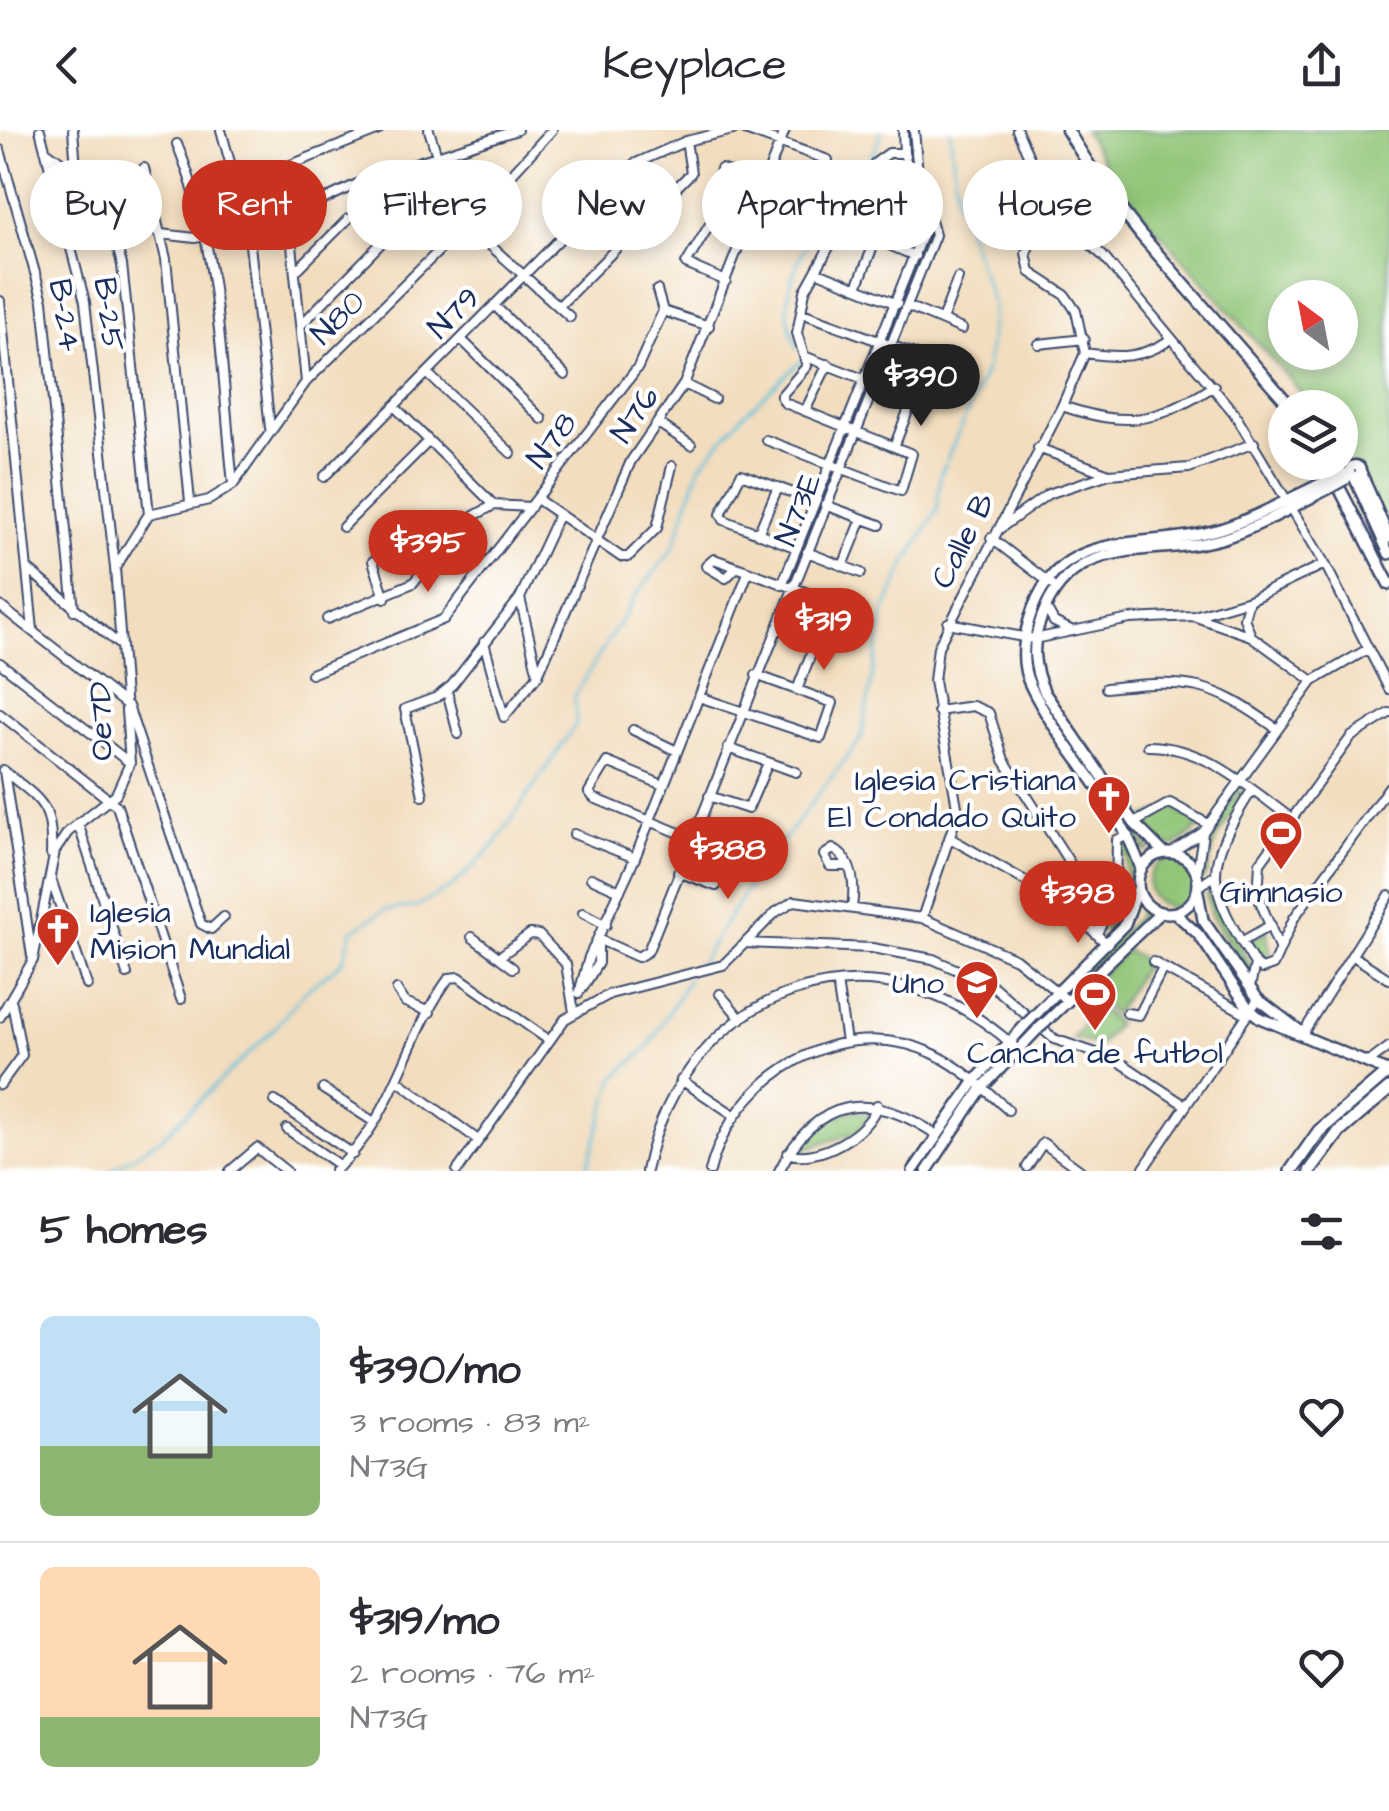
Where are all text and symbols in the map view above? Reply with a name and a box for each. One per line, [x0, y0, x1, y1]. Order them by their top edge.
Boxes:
text: Keyplace [602, 34, 787, 96]
icon: back [40, 38, 95, 93]
icon: share [1294, 38, 1349, 93]
chip: Buy [30, 160, 162, 250]
chip: Rent [182, 160, 327, 250]
chip: Filters [347, 160, 522, 250]
chip: New [542, 160, 682, 250]
chip: Apartment [702, 160, 943, 250]
chip: House [963, 160, 1128, 250]
street label: B-25 [82, 275, 135, 354]
street label: B-24 [37, 276, 92, 355]
street label: N79 [418, 277, 490, 349]
north arrow [1268, 280, 1358, 370]
map controls [1268, 280, 1358, 480]
street label: N80 [301, 281, 376, 356]
pin: $390 [862, 344, 980, 429]
text: $390 [885, 354, 957, 399]
street label: N76 [600, 377, 671, 452]
button: layers [1268, 390, 1358, 480]
street label: N78 [516, 403, 588, 479]
street label: N73E [763, 466, 833, 553]
street label: Calle B [920, 485, 1007, 596]
pin: $395 [369, 510, 487, 595]
text: $395 [391, 520, 465, 565]
pin: $319 [765, 588, 883, 673]
text: $319 [796, 598, 852, 643]
street label: Oe7D [78, 681, 125, 761]
place label: Iglesia Cristiana El Condado Quito [828, 758, 1076, 840]
church icon: Iglesia Cristiana El Condado Quito [1086, 774, 1132, 835]
sports icon: Gimnasio [1258, 810, 1304, 871]
pin: $388 [669, 817, 787, 902]
text: $388 [690, 827, 766, 872]
pin: $398 [1019, 861, 1137, 946]
place label: Gimnasio [1219, 870, 1343, 915]
text: $398 [1041, 871, 1115, 916]
place label: Iglesia Mision Mundial [90, 890, 290, 972]
church icon: Iglesia Mision Mundial [35, 906, 81, 967]
school or university icon: Uno [954, 959, 1000, 1020]
place label: Uno [892, 961, 944, 1006]
sports icon: Cancha de futbol [1072, 971, 1118, 1032]
place label: Cancha de futbol [967, 1031, 1223, 1076]
text: 5 homes [40, 1202, 207, 1260]
icon: filters [1294, 1204, 1349, 1259]
text: $390/mo [350, 1342, 521, 1400]
icon: home [120, 1356, 240, 1476]
icon: heart [1294, 1389, 1349, 1444]
text: 3 rooms · 83 m² [350, 1400, 591, 1445]
text: N73G [350, 1445, 428, 1490]
text: $319/mo [350, 1593, 499, 1651]
icon: home [120, 1607, 240, 1727]
icon: heart [1294, 1640, 1349, 1695]
text: 2 rooms · 76 m² [350, 1651, 595, 1696]
text: N73G [350, 1696, 428, 1741]

